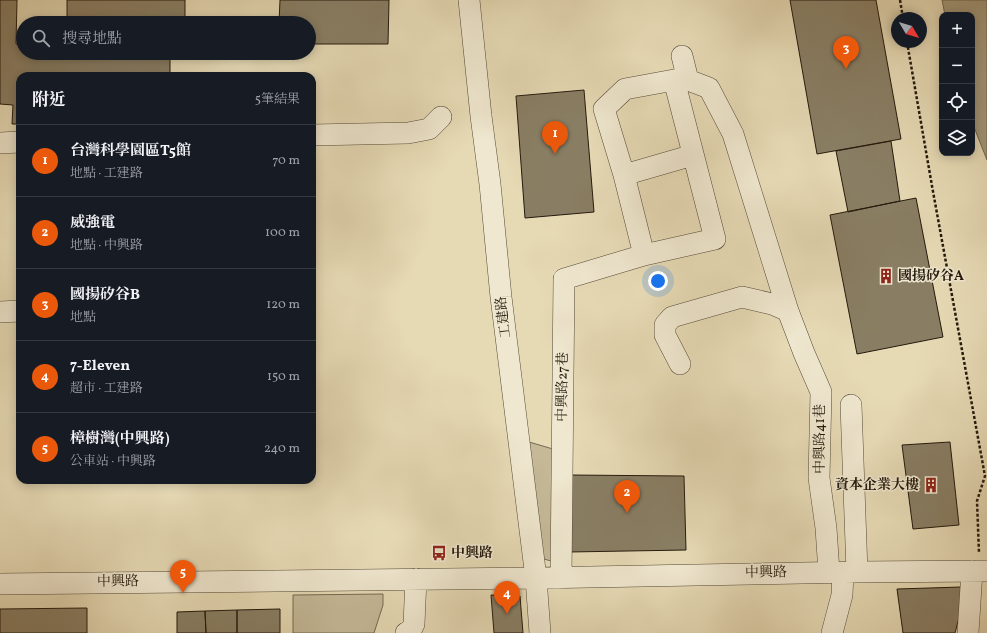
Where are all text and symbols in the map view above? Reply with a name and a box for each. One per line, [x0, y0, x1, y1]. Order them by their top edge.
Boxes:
north arrow [891, 12, 927, 48]
map controls [939, 12, 975, 156]
button: + [939, 12, 975, 48]
search box [16, 16, 316, 60]
icon: search [30, 27, 52, 49]
text: 搜尋地點 [62, 29, 122, 50]
pin: 3 [833, 36, 859, 69]
button: − [939, 48, 975, 84]
button: locate [939, 84, 975, 120]
text: 附近 [32, 89, 66, 112]
text: 5筆結果 [255, 91, 300, 109]
button: layers [939, 120, 975, 156]
pin: 1 [542, 121, 568, 154]
text: 台灣科學園區T5館 [70, 141, 191, 162]
text: 1 [42, 152, 48, 170]
text: 70 m [272, 152, 300, 170]
text: 地點 · 工建路 [70, 165, 143, 183]
text: 威強電 [70, 213, 115, 234]
text: 2 [42, 224, 48, 242]
text: 100 m [265, 224, 300, 242]
text: 地點 · 中興路 [70, 237, 143, 255]
building icon: 國揚矽谷A [877, 267, 895, 285]
place label: 國揚矽谷A [898, 267, 964, 286]
your location [648, 271, 668, 291]
text: 國揚矽谷B [70, 285, 140, 306]
street label: 工建路 [492, 295, 516, 339]
text: 3 [42, 296, 48, 314]
text: 120 m [266, 296, 300, 314]
text: 地點 [70, 309, 96, 327]
street label: 中興路27巷 [553, 352, 573, 422]
text: 7-Eleven [70, 356, 130, 377]
text: 4 [41, 368, 49, 386]
text: 150 m [267, 368, 300, 386]
text: 超市 · 工建路 [70, 380, 143, 398]
street label: 中興路41巷 [811, 404, 830, 474]
text: 樟樹灣(中興路) [70, 429, 170, 450]
text: 5 [42, 440, 48, 458]
text: 240 m [264, 440, 300, 458]
text: 公車站 · 中興路 [70, 453, 156, 471]
place label: 資本企業大樓 [835, 476, 919, 495]
building icon: 資本企業大樓 [922, 476, 940, 494]
pin: 2 [614, 480, 640, 513]
bus stop icon: 中興路 [430, 544, 448, 562]
place label: 中興路 [451, 544, 493, 563]
pin: 5 [170, 560, 196, 593]
street label: 中興路 [745, 563, 787, 583]
street label: 中興路 [97, 572, 139, 592]
pin: 4 [494, 581, 520, 614]

